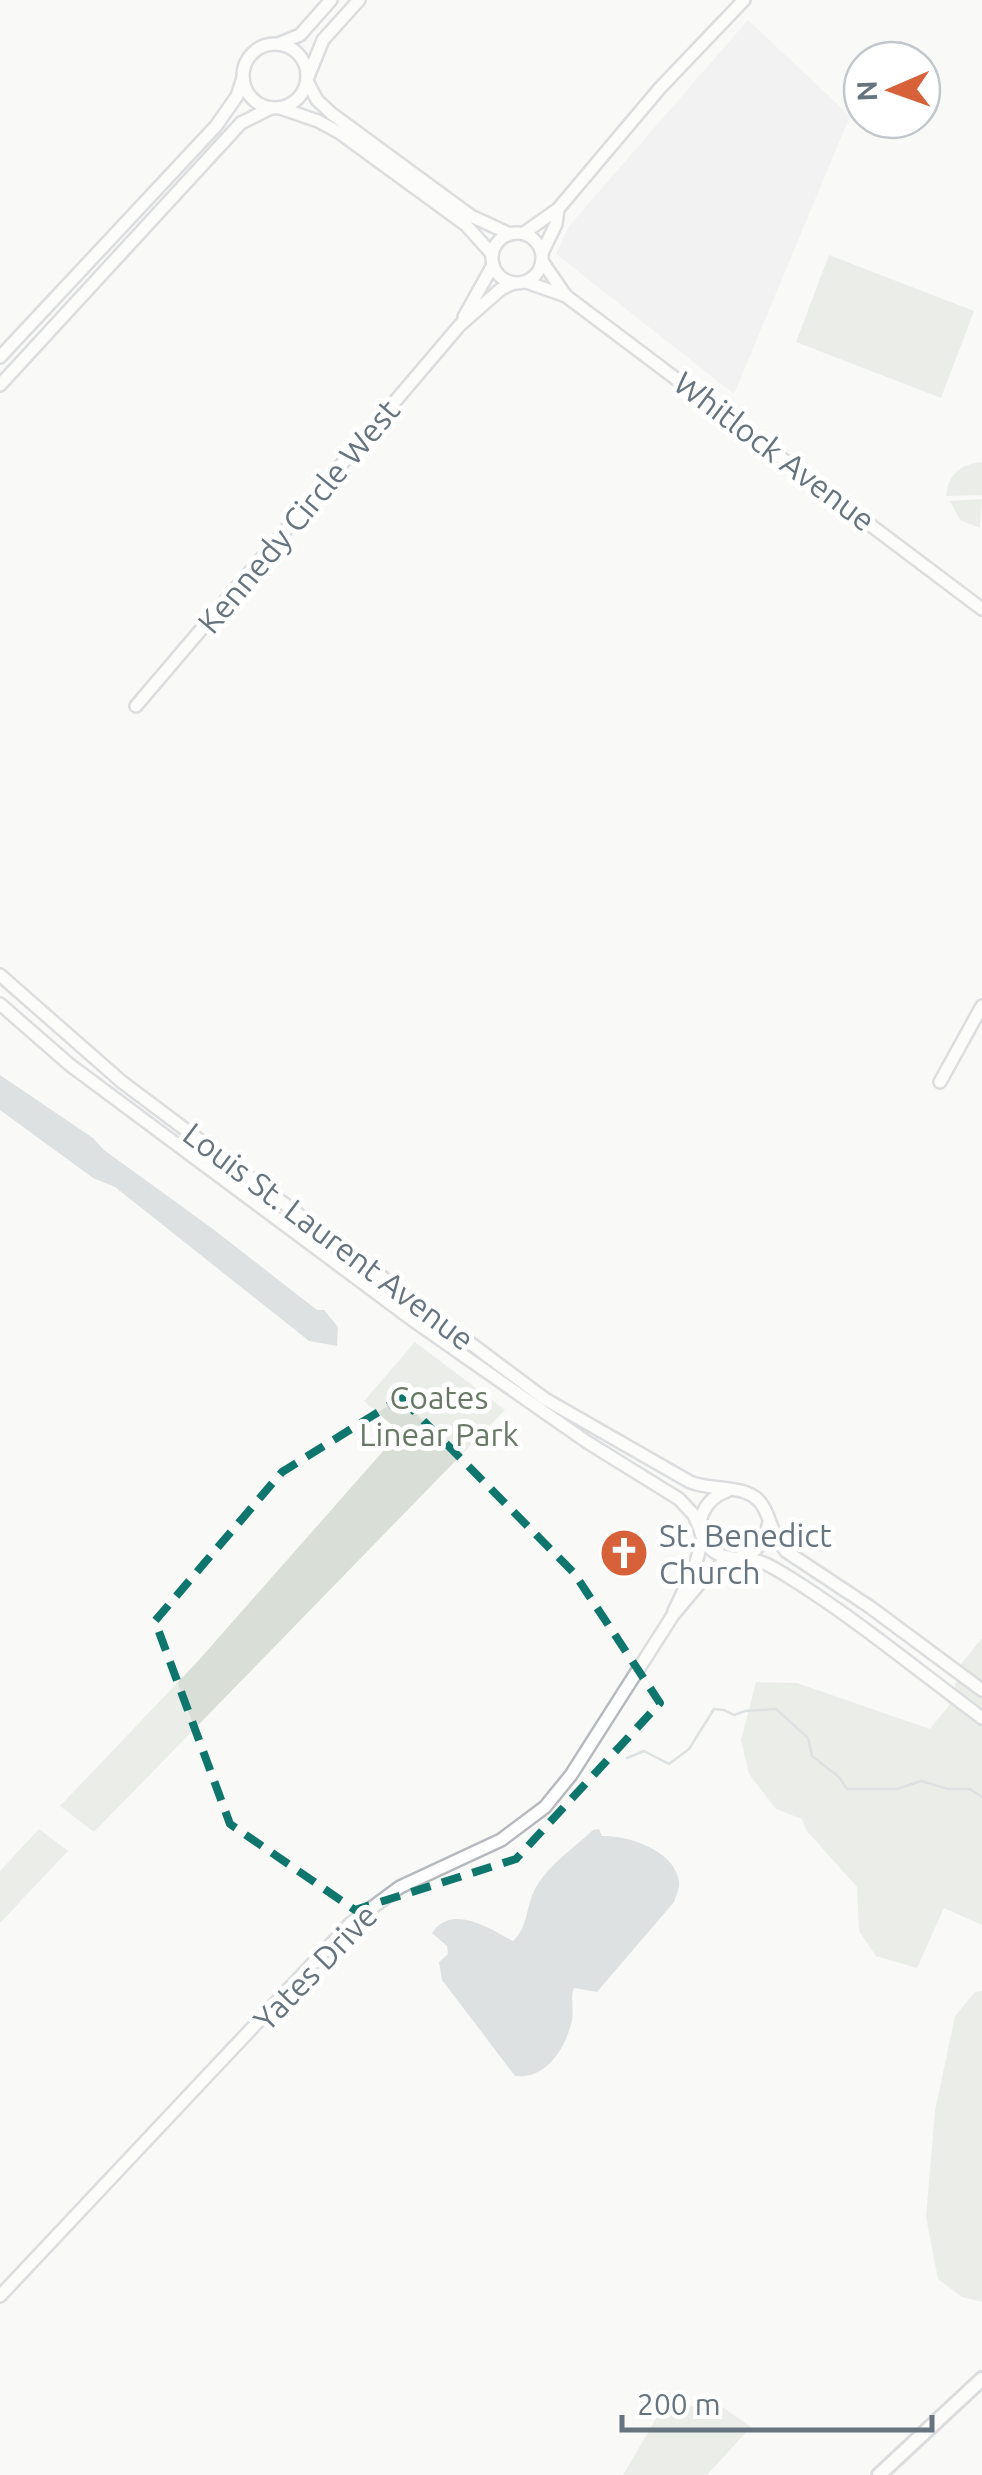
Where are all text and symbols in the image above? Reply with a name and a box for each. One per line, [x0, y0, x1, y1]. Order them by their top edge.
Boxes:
north arrow [842, 40, 942, 140]
text: N [851, 80, 882, 102]
street label: Whitlock Avenue [668, 364, 882, 538]
street label: Kennedy Circle West [190, 392, 406, 640]
street label: Louis St. Laurent Avenue [177, 1115, 481, 1357]
park label: Coates Linear Park [359, 1379, 519, 1452]
place label: St. Benedict Church [659, 1517, 832, 1590]
church icon: St. Benedict Church [598, 1527, 650, 1579]
street label: Yates Drive [246, 1897, 384, 2037]
scale bar [622, 2370, 932, 2432]
text: 200 m [637, 2387, 721, 2421]

